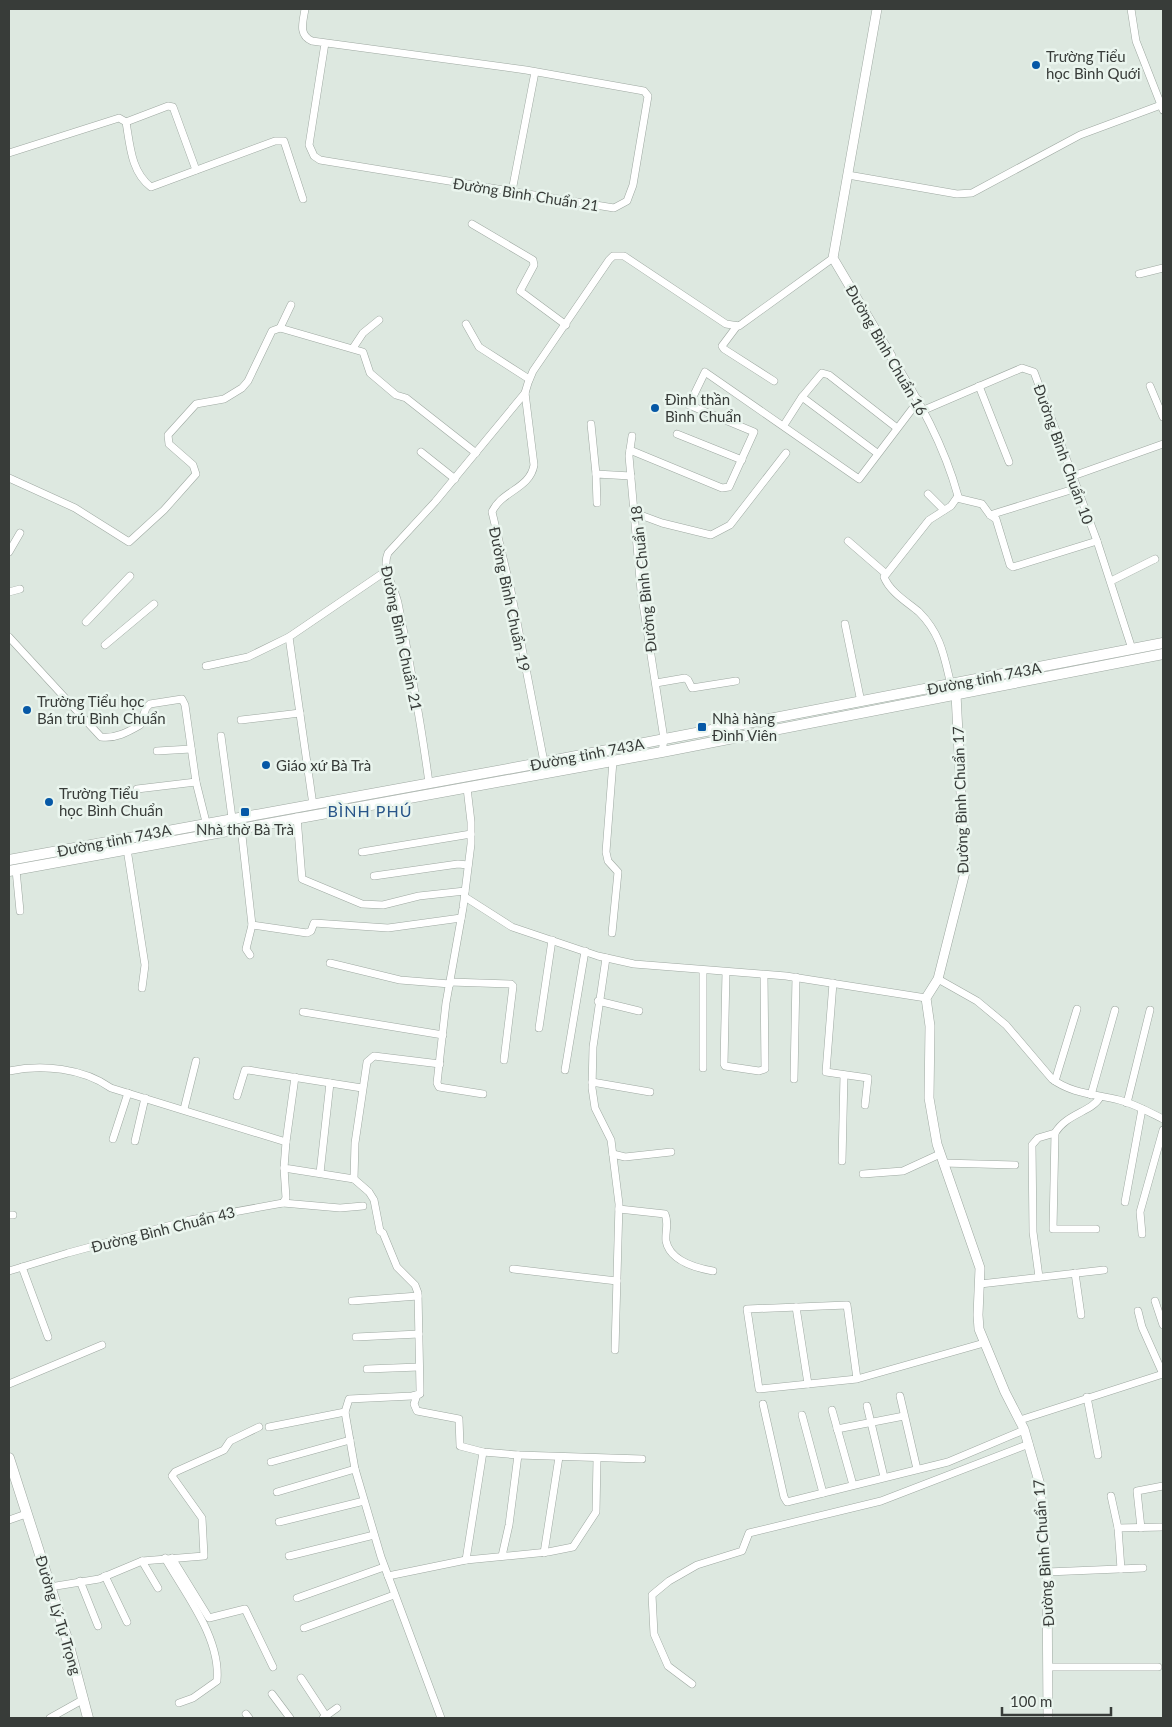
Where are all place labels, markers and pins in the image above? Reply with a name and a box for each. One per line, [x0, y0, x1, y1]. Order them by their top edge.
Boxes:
place label: Trường Tiểu học Bình Quới [1046, 47, 1141, 82]
marker: Trường Tiểu học Bình Quới [1030, 59, 1042, 71]
place label: Đình thần Bình Chuẩn [665, 390, 741, 425]
marker: Đình thần Bình Chuẩn [649, 402, 661, 414]
place label: Trường Tiểu học Bán trú Bình Chuẩn [37, 692, 166, 727]
marker: Trường Tiểu học Bán trú Bình Chuẩn [21, 704, 33, 716]
place label: Nhà hàng Đình Viên [712, 709, 777, 744]
marker: Nhà hàng Đình Viên [696, 721, 708, 733]
place label: Giáo xứ Bà Trà [276, 756, 371, 774]
marker: Giáo xứ Bà Trà [260, 759, 272, 771]
place label: Trường Tiểu học Bình Chuẩn [59, 784, 163, 819]
marker: Trường Tiểu học Bình Chuẩn [43, 796, 55, 808]
marker: Nhà thờ Bà Trà [239, 806, 251, 818]
place label: Nhà thờ Bà Trà [196, 820, 294, 838]

